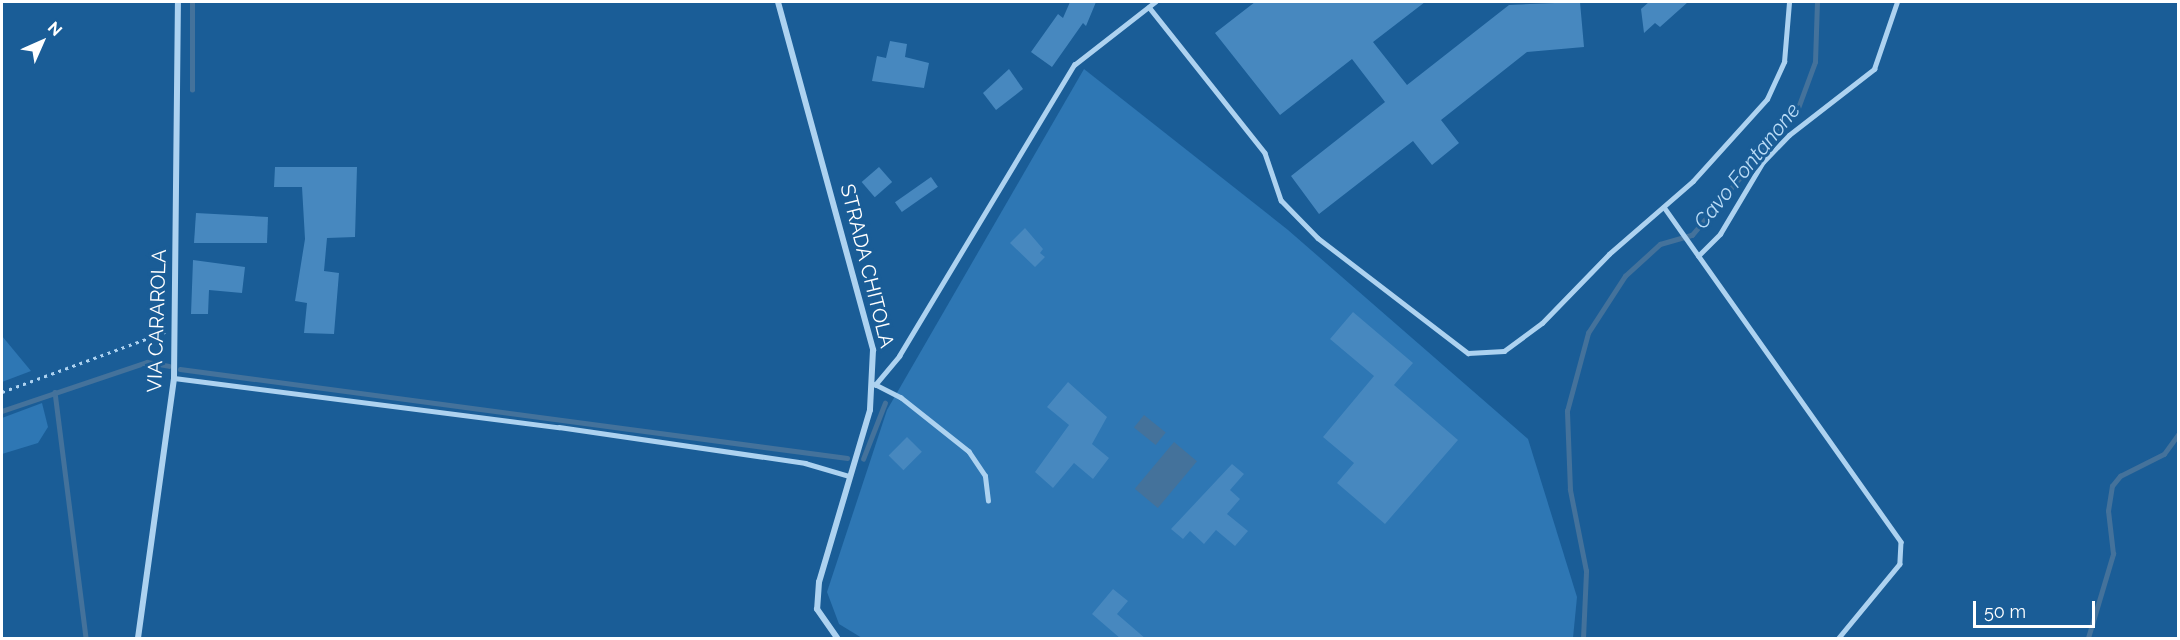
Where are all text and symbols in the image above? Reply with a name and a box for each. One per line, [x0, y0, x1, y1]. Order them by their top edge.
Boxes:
north arrow [12, 12, 72, 72]
text: N [44, 18, 66, 40]
water label: Cavo Fontanone [1689, 98, 1805, 234]
street label: STRADA CHITOLA [835, 181, 899, 351]
street label: VIA CARAROLA [142, 249, 172, 393]
scale bar [1976, 589, 2098, 627]
text: 50 m [1984, 601, 2026, 622]

